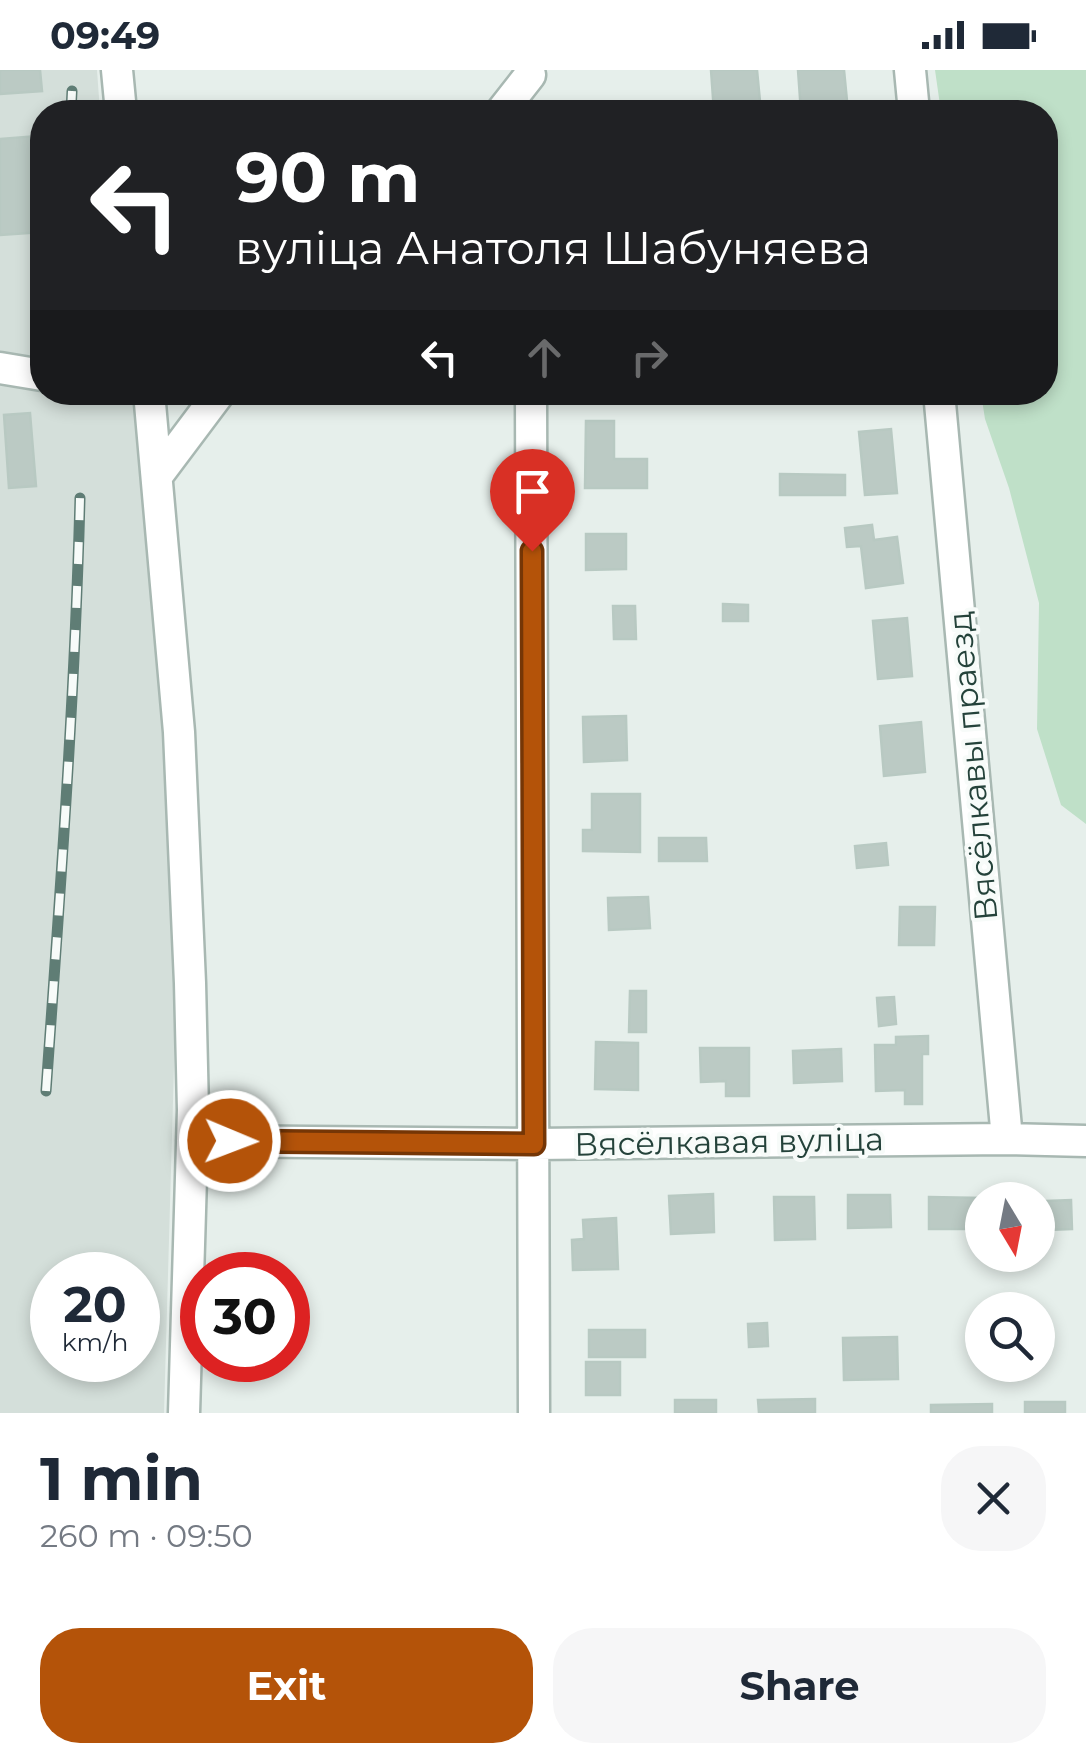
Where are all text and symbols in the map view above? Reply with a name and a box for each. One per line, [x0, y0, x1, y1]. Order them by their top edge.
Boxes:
text: 09:49 [50, 12, 160, 59]
text: 90 m [235, 134, 420, 220]
icon: left [70, 140, 200, 270]
text: вуліца Анатоля Шабуняева [235, 220, 871, 275]
icon: left [412, 330, 467, 385]
icon: ahead [517, 330, 572, 385]
icon: right [622, 330, 677, 385]
pin [490, 449, 575, 552]
icon: arrive [505, 464, 560, 519]
street label: Вясёлкавы праезд [940, 610, 1005, 922]
position arrow [178, 1089, 282, 1193]
street label: Вясёлкавая вуліца [574, 1119, 884, 1164]
north arrow [965, 1182, 1055, 1272]
map controls [965, 1182, 1055, 1382]
speed limit sign: 30 [180, 1252, 310, 1382]
text: 20 [63, 1274, 127, 1335]
button: search [965, 1292, 1055, 1382]
text: km/h [62, 1327, 128, 1357]
text: 1 min [40, 1442, 203, 1515]
button: close [941, 1446, 1046, 1551]
text: 260 m · 09:50 [40, 1516, 253, 1555]
button: Exit [40, 1628, 533, 1743]
button: Share [553, 1628, 1046, 1743]

